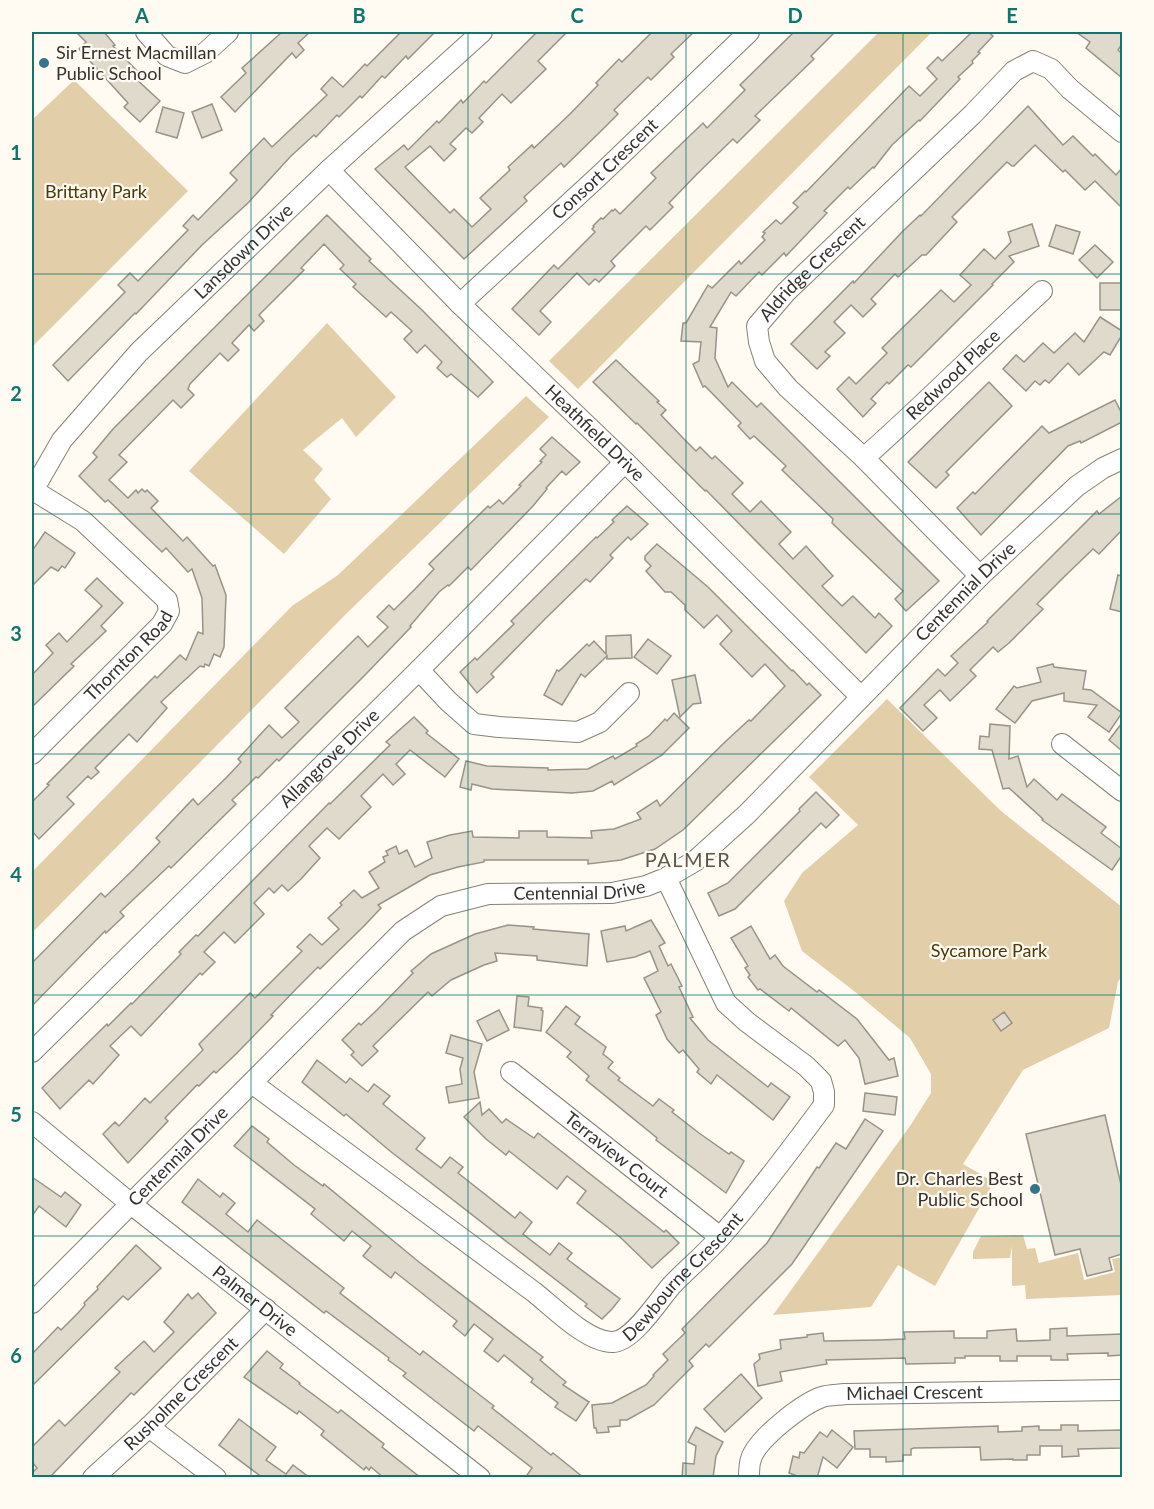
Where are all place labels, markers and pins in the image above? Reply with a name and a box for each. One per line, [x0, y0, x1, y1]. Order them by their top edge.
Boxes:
place label: Sir Ernest Macmillan Public School [56, 41, 216, 84]
marker: Sir Ernest Macmillan Public School [37, 56, 51, 70]
place label: Dr. Charles Best Public School [896, 1167, 1024, 1210]
marker: Dr. Charles Best Public School [1028, 1182, 1042, 1196]

